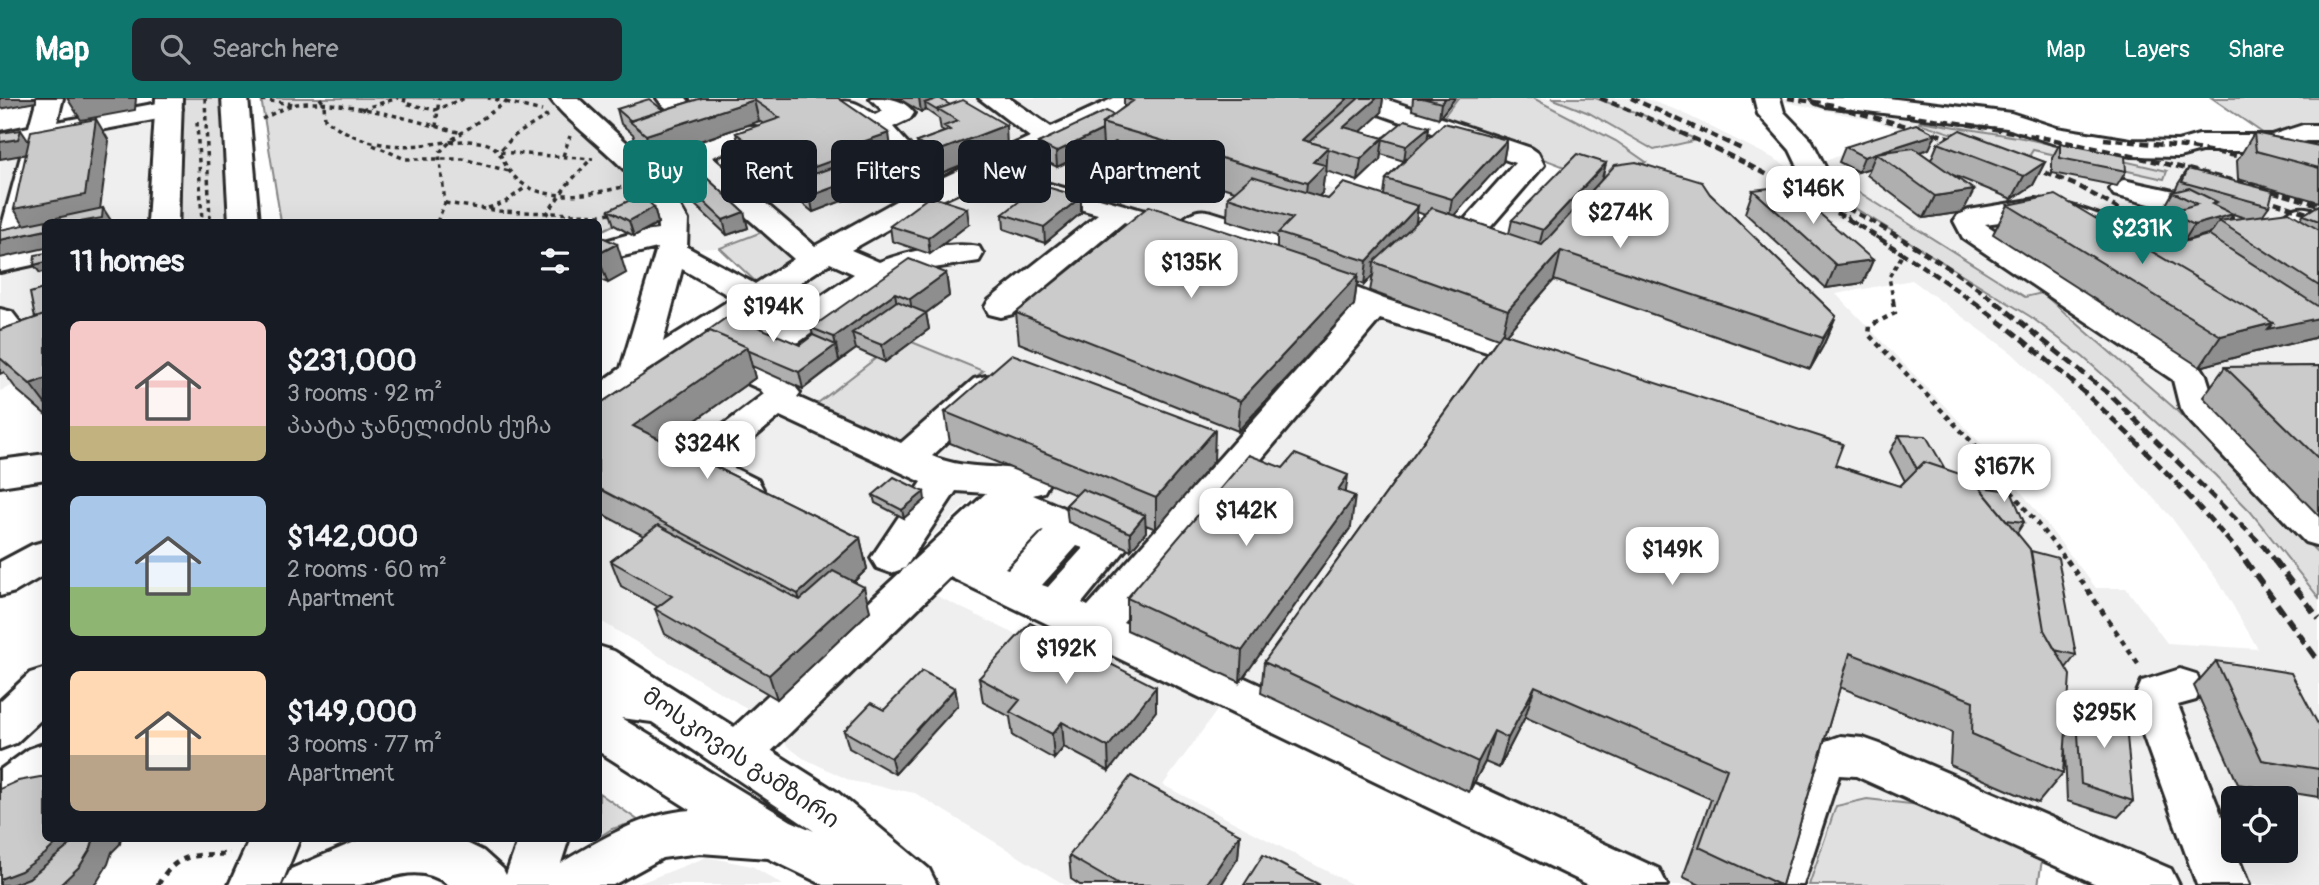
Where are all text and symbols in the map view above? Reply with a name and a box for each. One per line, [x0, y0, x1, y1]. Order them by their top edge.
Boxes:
search box [132, 18, 622, 81]
text: Map [35, 29, 90, 70]
icon: search [156, 30, 194, 68]
text: Search here [212, 33, 339, 65]
text: Map [2046, 35, 2086, 64]
text: Layers [2124, 35, 2190, 64]
text: Share [2228, 35, 2284, 64]
chip: Buy [623, 140, 707, 203]
chip: Rent [721, 140, 817, 203]
chip: Filters [831, 140, 944, 203]
chip: New [958, 140, 1051, 203]
chip: Apartment [1065, 140, 1225, 203]
pin: $146K [1764, 166, 1862, 226]
text: $146K [1782, 174, 1844, 203]
pin: $274K [1571, 190, 1669, 250]
text: $274K [1588, 198, 1652, 227]
pin: $231K [2093, 206, 2191, 266]
text: $231K [2112, 214, 2172, 243]
pin: $135K [1142, 240, 1240, 300]
icon: filters [536, 242, 574, 280]
text: 11 homes [70, 243, 184, 280]
text: $135K [1161, 248, 1221, 277]
pin: $194K [724, 285, 822, 344]
text: $194K [743, 292, 803, 321]
text: $231,000 [287, 342, 417, 379]
icon: home [126, 349, 210, 433]
text: 3 rooms · 92 m² [287, 379, 442, 408]
text: პაატა ჯანელიძის ქუჩა [287, 411, 552, 440]
pin: $324K [658, 422, 756, 481]
text: $324K [674, 429, 740, 458]
pin: $167K [1955, 444, 2053, 504]
text: $167K [1974, 452, 2034, 481]
pin: $142K [1197, 489, 1295, 548]
text: $142K [1215, 496, 1277, 525]
text: $142,000 [287, 518, 418, 555]
icon: home [126, 524, 210, 608]
pin: $149K [1623, 528, 1721, 587]
text: $149K [1642, 535, 1702, 564]
text: 2 rooms · 60 m² [287, 555, 447, 584]
text: Apartment [287, 584, 394, 613]
pin: $192K [1017, 626, 1115, 686]
text: $192K [1036, 634, 1096, 663]
street label: მოსკოვის გამზირი [637, 681, 845, 835]
pin: $295K [2055, 690, 2153, 750]
text: $149,000 [287, 693, 417, 730]
text: $295K [2072, 698, 2136, 727]
icon: home [126, 699, 210, 783]
text: 3 rooms · 77 m² [287, 730, 442, 759]
text: Apartment [287, 759, 394, 788]
map controls [2221, 786, 2298, 863]
button: locate [2221, 786, 2298, 863]

